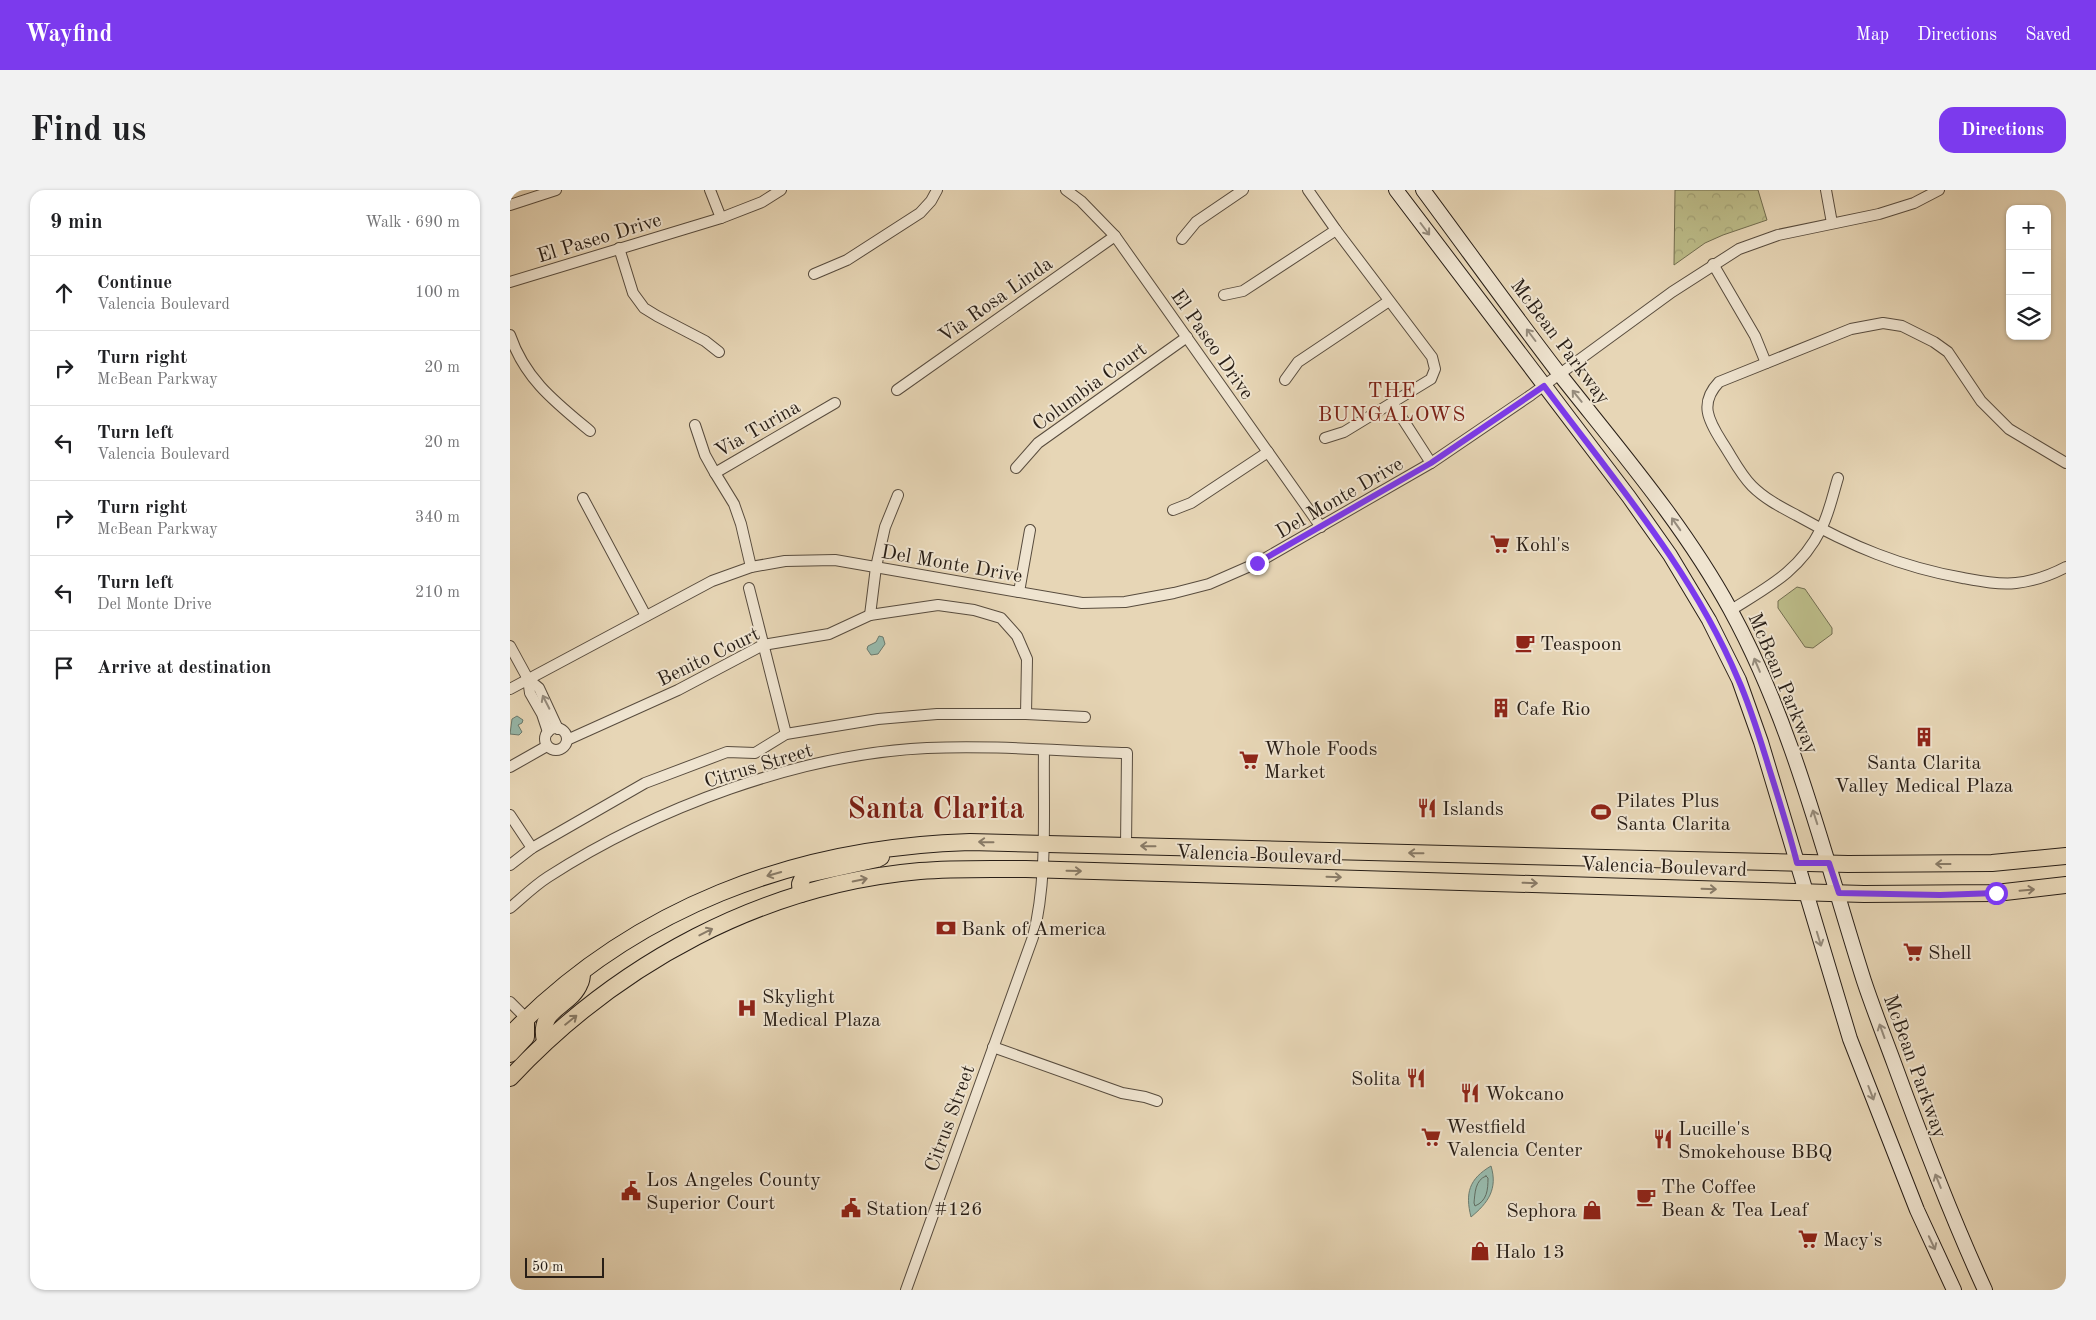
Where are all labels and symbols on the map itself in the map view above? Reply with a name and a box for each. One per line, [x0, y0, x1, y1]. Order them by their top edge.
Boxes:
street label: El Paseo Drive [535, 211, 664, 267]
one-way arrow [1419, 222, 1430, 235]
street label: Via Rosa Linda [936, 254, 1057, 347]
street label: McBean Parkway [1506, 276, 1613, 409]
street label: El Paseo Drive [1166, 287, 1257, 404]
one-way arrow [1526, 328, 1536, 342]
street label: Columbia Court [1029, 340, 1151, 436]
district label: THE BUNGALOWS [1318, 381, 1466, 426]
one-way arrow [1572, 389, 1583, 402]
street label: Via Turina [712, 397, 804, 462]
street label: Del Monte Drive [1273, 454, 1407, 543]
one-way arrow [1671, 517, 1681, 531]
supermarket icon: Kohl's [1489, 533, 1511, 555]
place label: Kohl's [1515, 536, 1570, 556]
street label: Del Monte Drive [879, 543, 1024, 587]
route end [1246, 552, 1269, 575]
street label: McBean Parkway [1743, 610, 1821, 758]
street label: Benito Court [655, 624, 763, 691]
cafe icon: Teaspoon [1514, 632, 1536, 654]
place label: Teaspoon [1540, 635, 1622, 655]
one-way arrow [1752, 658, 1761, 673]
one-way arrow [541, 695, 550, 710]
building icon: Cafe Rio [1490, 697, 1512, 719]
place label: Cafe Rio [1516, 700, 1590, 720]
building icon: Santa Clarita Valley Medical Plaza [1913, 726, 1935, 748]
place label: Whole Foods Market [1264, 740, 1377, 783]
street label: Citrus Street [702, 741, 815, 793]
supermarket icon: Whole Foods Market [1238, 749, 1260, 771]
place label: Santa Clarita Valley Medical Plaza [1835, 754, 2014, 797]
place label: Pilates Plus Santa Clarita [1616, 792, 1731, 835]
district label: Santa Clarita [847, 795, 1025, 825]
restaurant icon: Islands [1416, 797, 1438, 819]
place label: Islands [1442, 800, 1504, 820]
sports icon: Pilates Plus Santa Clarita [1590, 801, 1612, 823]
one-way arrow [1809, 809, 1819, 825]
one-way arrow [978, 838, 994, 847]
one-way arrow [1141, 841, 1157, 851]
street label: Valencia Boulevard [1176, 843, 1342, 869]
one-way arrow [1408, 848, 1424, 858]
street label: Valencia Boulevard [1581, 855, 1747, 881]
one-way arrow [1936, 859, 1952, 868]
one-way arrow [1066, 866, 1082, 875]
one-way arrow [767, 869, 783, 879]
one-way arrow [1325, 873, 1341, 882]
one-way arrow [851, 875, 867, 884]
one-way arrow [1522, 878, 1538, 888]
route start [1985, 882, 2008, 905]
one-way arrow [1701, 884, 1717, 893]
one-way arrow [2019, 885, 2035, 895]
bank icon: Bank of America [935, 917, 957, 939]
place label: Bank of America [961, 920, 1106, 940]
one-way arrow [698, 926, 713, 936]
one-way arrow [1815, 930, 1825, 946]
supermarket icon: Shell [1902, 941, 1924, 963]
place label: Shell [1928, 944, 1971, 964]
place label: Skylight Medical Plaza [762, 988, 881, 1031]
street label: McBean Parkway [1879, 992, 1949, 1141]
hospital icon: Skylight Medical Plaza [736, 997, 758, 1019]
one-way arrow [564, 1014, 577, 1025]
one-way arrow [1877, 1024, 1886, 1039]
street label: Citrus Street [922, 1063, 979, 1175]
restaurant icon: Solita [1405, 1067, 1427, 1089]
place label: Solita [1351, 1070, 1401, 1090]
restaurant icon: Wokcano [1459, 1082, 1481, 1104]
place label: Wokcano [1485, 1085, 1564, 1105]
one-way arrow [1866, 1085, 1876, 1100]
place label: Westfield Valencia Center [1446, 1118, 1583, 1161]
place label: Lucille's Smokehouse BBQ [1678, 1120, 1832, 1163]
supermarket icon: Westfield Valencia Center [1420, 1126, 1442, 1148]
restaurant icon: Lucille's Smokehouse BBQ [1652, 1128, 1674, 1150]
place label: Los Angeles County Superior Court [646, 1171, 821, 1214]
one-way arrow [1932, 1174, 1942, 1189]
place label: The Coffee Bean & Tea Leaf [1661, 1178, 1810, 1221]
public building icon: Los Angeles County Superior Court [620, 1180, 642, 1202]
cafe icon: The Coffee Bean & Tea Leaf [1635, 1186, 1657, 1208]
public building icon: Station #126 [840, 1197, 862, 1219]
shop icon: Sephora [1581, 1199, 1603, 1221]
place label: Station #126 [866, 1200, 982, 1220]
place label: Sephora [1506, 1202, 1577, 1222]
supermarket icon: Macy's [1797, 1228, 1819, 1250]
place label: Macy's [1823, 1231, 1882, 1251]
one-way arrow [1928, 1235, 1938, 1250]
shop icon: Halo 13 [1469, 1240, 1491, 1262]
place label: Halo 13 [1495, 1243, 1565, 1263]
scale bar [525, 1255, 604, 1278]

